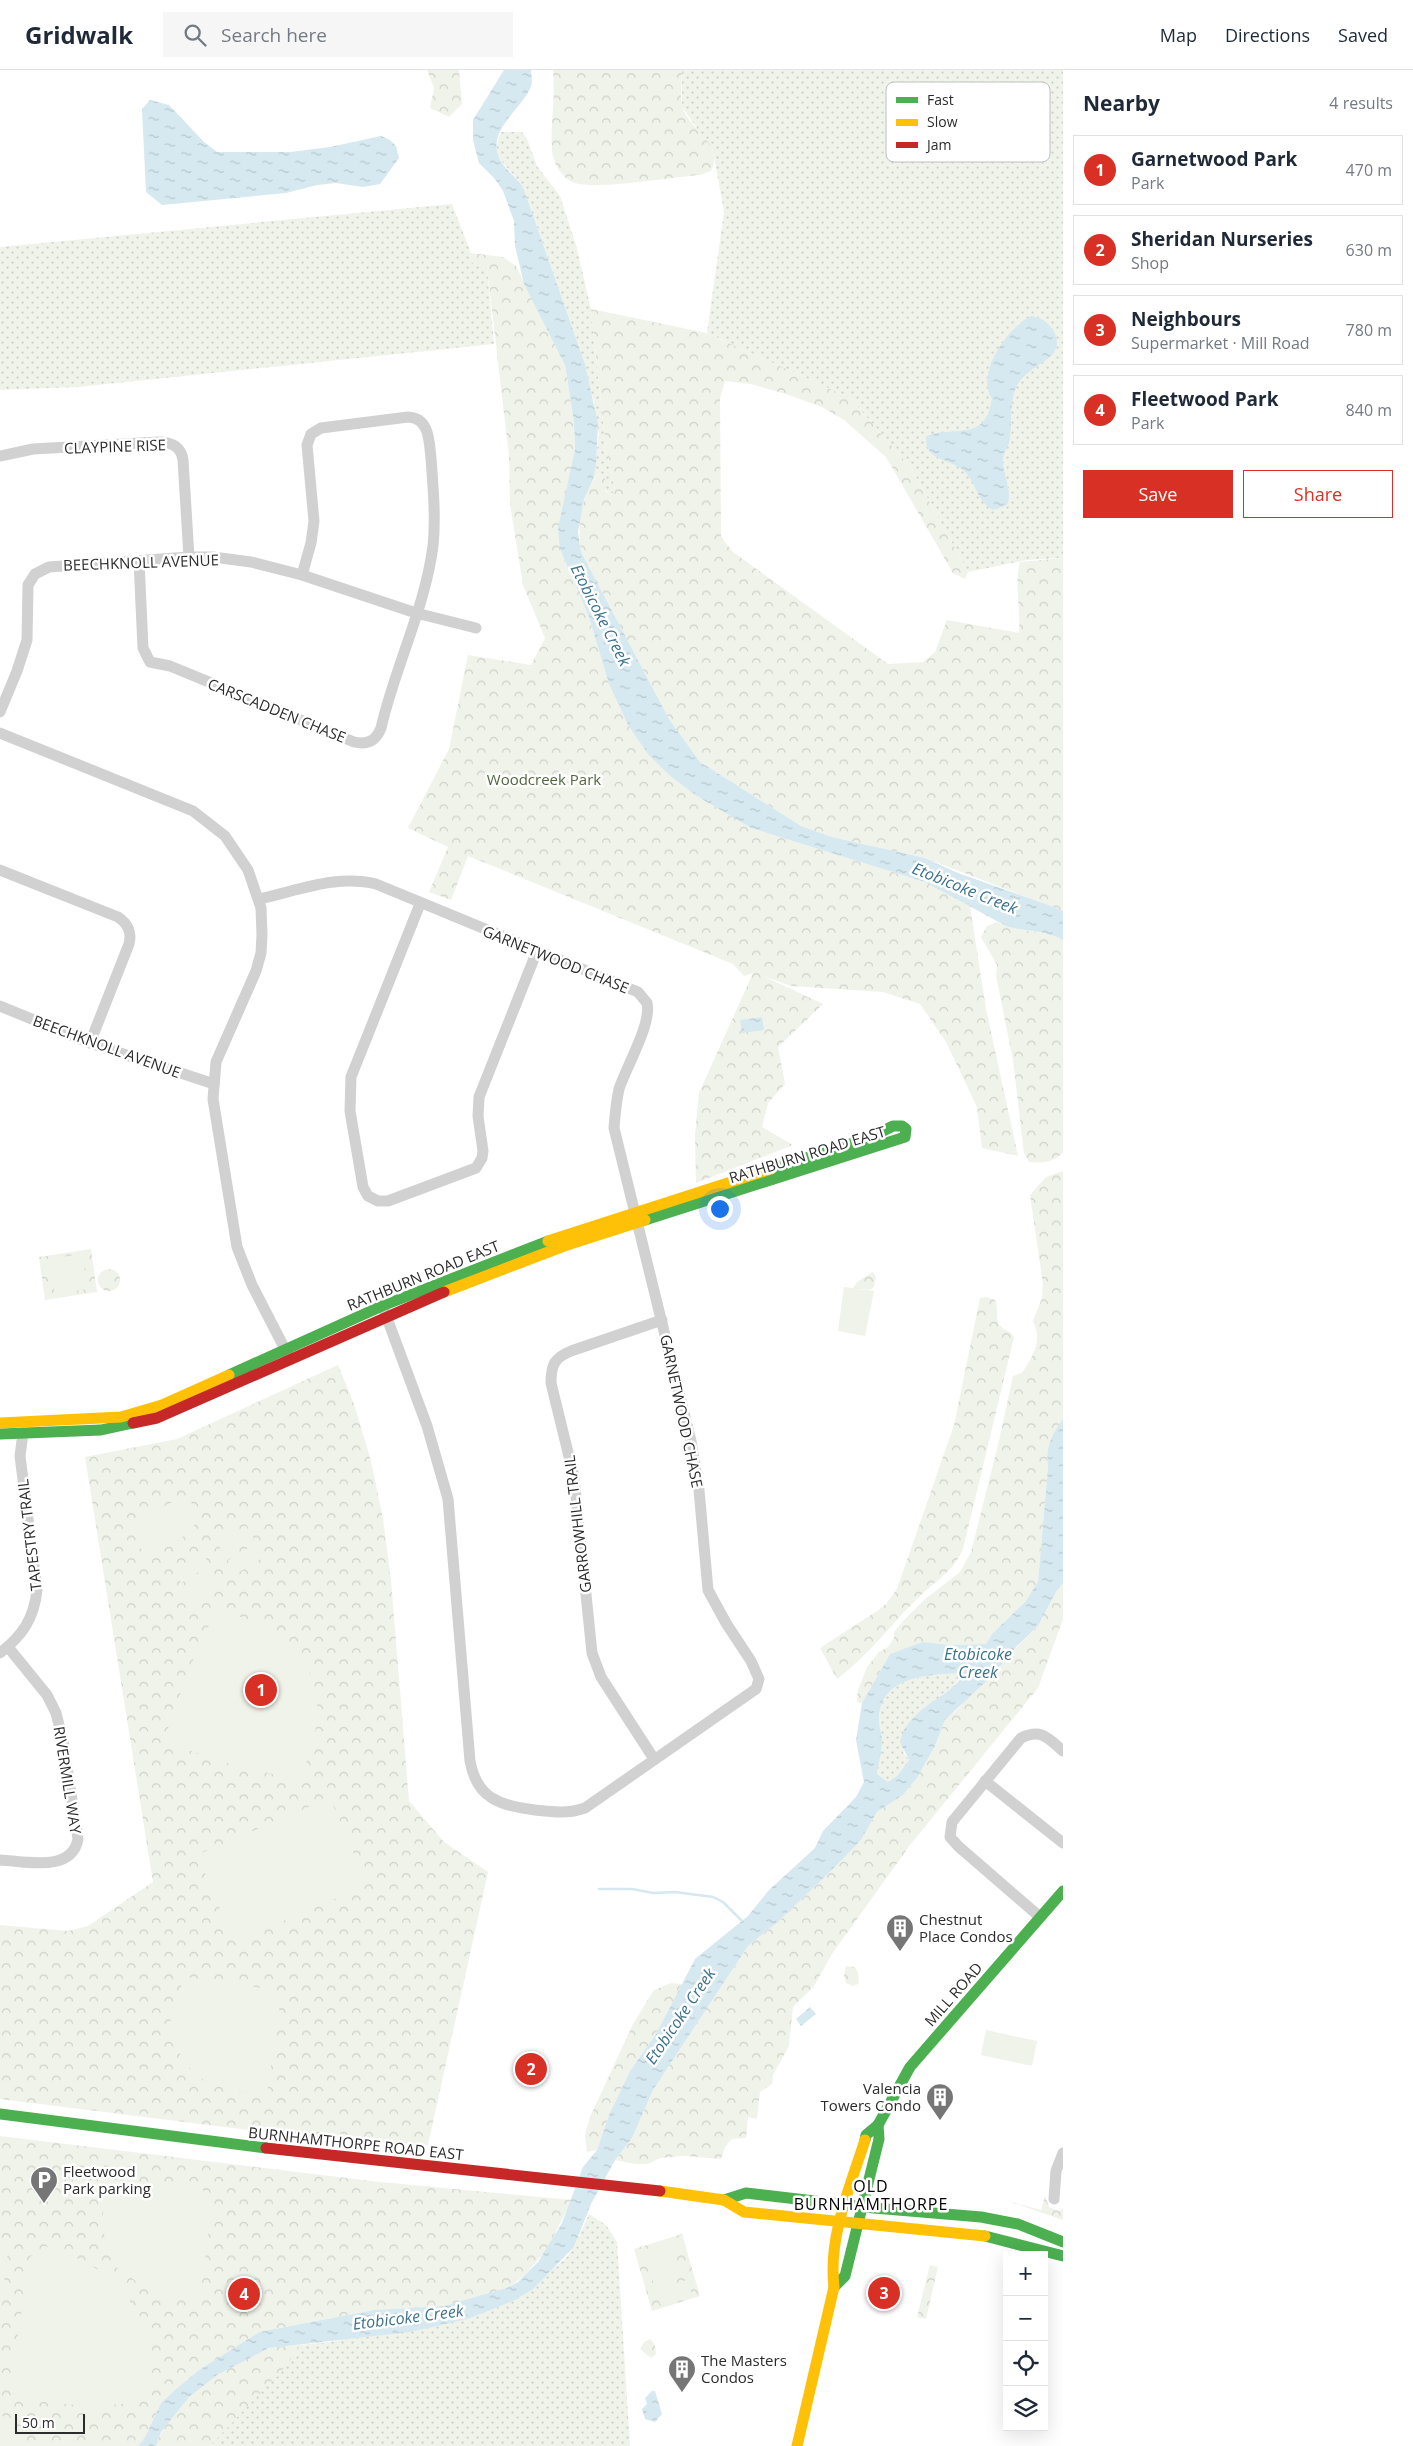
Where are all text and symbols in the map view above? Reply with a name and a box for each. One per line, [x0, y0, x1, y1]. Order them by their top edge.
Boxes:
search box [163, 12, 513, 57]
text: Gridwalk [25, 18, 133, 51]
icon: search [181, 21, 209, 49]
text: Search here [221, 22, 327, 48]
text: Map [1160, 23, 1197, 47]
text: Directions [1225, 23, 1310, 47]
text: Saved [1338, 23, 1388, 47]
legend [886, 82, 1050, 162]
text: Nearby [1083, 89, 1160, 117]
text: Fast [927, 90, 954, 109]
text: 4 results [1329, 92, 1393, 114]
text: Slow [927, 112, 958, 131]
text: Jam [925, 135, 952, 154]
text: Garnetwood Park [1131, 146, 1297, 172]
text: 1 [1095, 159, 1105, 181]
text: 470 m [1346, 159, 1392, 181]
text: Park [1131, 172, 1164, 194]
text: Sheridan Nurseries [1131, 226, 1313, 252]
text: 2 [1095, 239, 1105, 261]
text: 630 m [1346, 239, 1392, 261]
text: Shop [1131, 252, 1169, 274]
text: Neighbours [1131, 306, 1241, 332]
text: 3 [1095, 319, 1105, 341]
text: 780 m [1346, 319, 1392, 341]
text: Supermarket · Mill Road [1131, 332, 1310, 354]
text: Fleetwood Park [1131, 386, 1279, 412]
text: 4 [1095, 399, 1105, 421]
text: 840 m [1346, 399, 1392, 421]
text: Park [1131, 412, 1164, 434]
street label: CLAYPINE RISE [64, 434, 166, 458]
button: Save [1083, 470, 1233, 518]
button: Share [1243, 470, 1393, 518]
street label: BEECHKNOLL AVENUE [63, 549, 219, 575]
water label: Etobicoke Creek [566, 560, 637, 671]
street label: CARSCADDEN CHASE [205, 673, 349, 747]
park label: Woodcreek Park [487, 769, 601, 789]
water label: Etobicoke Creek [909, 857, 1022, 920]
street label: GARNETWOOD CHASE [480, 920, 632, 998]
street label: BEECHKNOLL AVENUE [30, 1010, 184, 1082]
street label: RATHBURN ROAD EAST [726, 1120, 888, 1187]
your location [707, 1196, 733, 1222]
street label: RATHBURN ROAD EAST [344, 1235, 503, 1315]
street label: GARNETWOOD CHASE [656, 1333, 708, 1489]
street label: GARROWHILL TRAIL [559, 1454, 595, 1594]
street label: TAPESTRY TRAIL [12, 1478, 46, 1592]
water label: Etobicoke Creek [944, 1643, 1012, 1683]
pin: 1 [245, 1671, 277, 1709]
street label: RIVERMILL WAY [50, 1725, 86, 1836]
place label: Chestnut Place Condos [919, 1909, 1013, 1946]
building icon: Chestnut Place Condos [885, 1913, 915, 1952]
street label: MILL ROAD [920, 1958, 986, 2030]
water label: Etobicoke Creek [640, 1963, 721, 2068]
pin: 2 [515, 2050, 547, 2088]
place label: Valencia Towers Condo [821, 2078, 921, 2115]
building icon: Valencia Towers Condo [925, 2082, 955, 2121]
street label: BURNHAMTHORPE ROAD EAST [247, 2122, 465, 2164]
place label: Fleetwood Park parking [63, 2161, 151, 2198]
parking icon: Fleetwood Park parking [29, 2165, 59, 2204]
district label: OLD BURNHAMTHORPE [794, 2175, 948, 2215]
map controls [1003, 2251, 1048, 2431]
button: + [1003, 2251, 1048, 2296]
pin: 3 [868, 2274, 900, 2312]
pin: 4 [228, 2275, 260, 2313]
button: − [1003, 2296, 1048, 2341]
water label: Etobicoke Creek [351, 2299, 466, 2335]
button: locate [1003, 2341, 1048, 2386]
place label: The Masters Condos [701, 2350, 787, 2387]
building icon: The Masters Condos [667, 2354, 697, 2393]
button: layers [1003, 2386, 1048, 2431]
scale bar [15, 2411, 85, 2434]
text: 50 m [22, 2413, 55, 2432]

